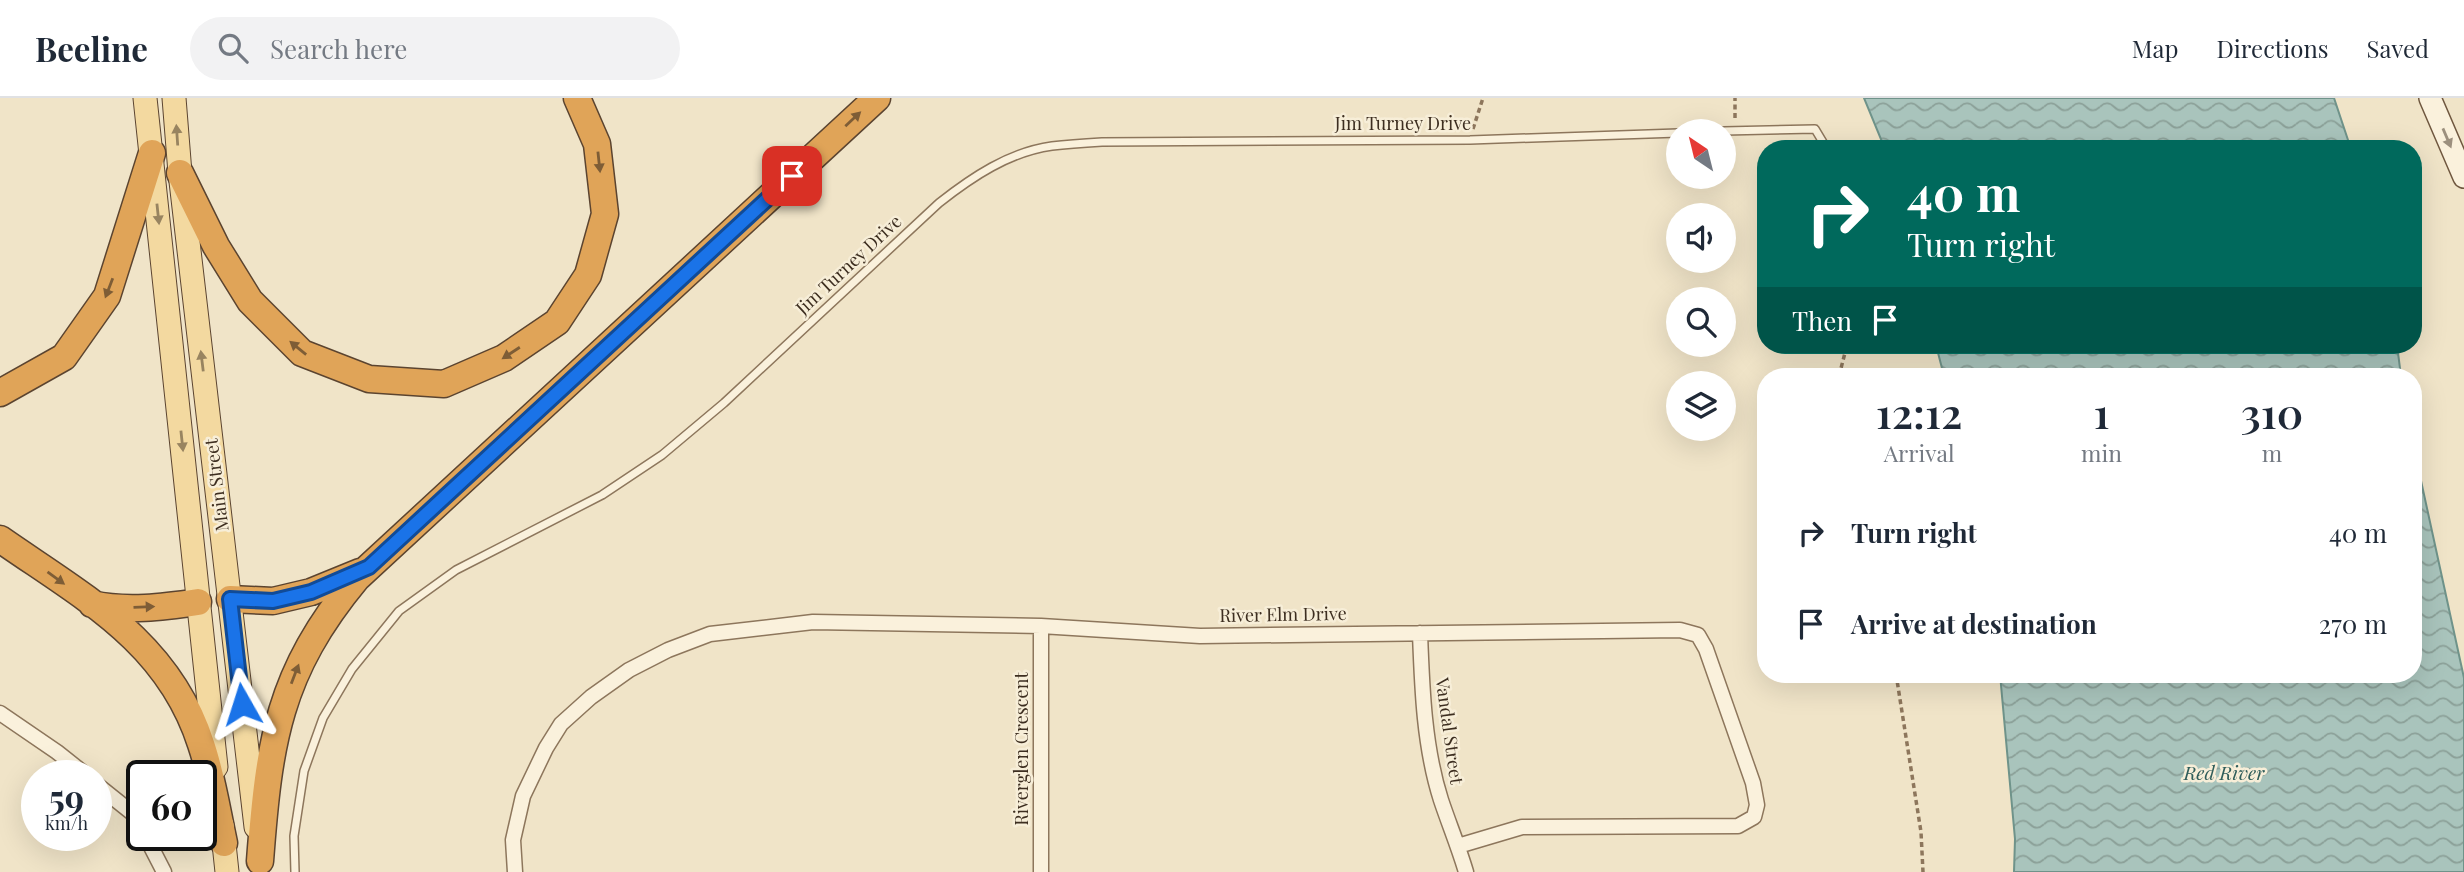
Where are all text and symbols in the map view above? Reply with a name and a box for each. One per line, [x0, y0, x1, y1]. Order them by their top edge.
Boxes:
search box [190, 17, 680, 80]
text: Beeline [35, 26, 148, 70]
icon: search [214, 29, 252, 67]
text: Search here [270, 31, 407, 66]
text: Map [2132, 32, 2178, 64]
text: Directions [2216, 32, 2329, 64]
text: Saved [2367, 32, 2429, 64]
one-way arrow [844, 111, 862, 127]
street label: Jim Turney Drive [1334, 111, 1471, 135]
north arrow [1666, 119, 1736, 189]
map controls [1666, 119, 1736, 441]
one-way arrow [171, 124, 182, 146]
one-way arrow [2442, 127, 2453, 148]
pin [762, 146, 822, 206]
one-way arrow [594, 151, 605, 173]
icon: arrive [773, 157, 811, 195]
text: 40 m [1907, 159, 2020, 224]
icon: right [1792, 168, 1883, 259]
button: sound [1666, 203, 1736, 273]
one-way arrow [153, 204, 164, 226]
street label: Jim Turney Drive [790, 209, 906, 320]
text: Turn right [1907, 222, 2055, 265]
one-way arrow [103, 278, 114, 299]
button: search [1666, 287, 1736, 357]
icon: arrive [1866, 301, 1904, 339]
text: Then [1792, 303, 1852, 338]
one-way arrow [289, 340, 307, 355]
one-way arrow [501, 347, 521, 360]
one-way arrow [196, 350, 207, 372]
button: layers [1666, 371, 1736, 441]
text: 12:12 [1876, 384, 1962, 440]
text: 1 [2094, 384, 2110, 440]
text: 310 [2241, 384, 2303, 440]
one-way arrow [176, 430, 187, 452]
street label: Main Street [198, 437, 234, 533]
text: Arrival [1884, 437, 1954, 468]
text: min [2081, 437, 2122, 468]
text: m [2262, 437, 2282, 468]
icon: right [1792, 514, 1830, 552]
text: Turn right [1851, 515, 1977, 550]
text: 40 m [2329, 515, 2387, 550]
one-way arrow [47, 571, 65, 585]
one-way arrow [134, 601, 156, 613]
street label: River Elm Drive [1219, 601, 1347, 627]
icon: arrive [1792, 605, 1830, 643]
text: Arrive at destination [1851, 606, 2097, 641]
text: 270 m [2319, 606, 2387, 641]
one-way arrow [289, 664, 300, 685]
position arrow [205, 667, 279, 741]
street label: Riverglen Crescent [1009, 672, 1033, 826]
street label: Vandal Street [1430, 675, 1469, 786]
water label: Red River [2183, 759, 2265, 785]
speed limit sign: 60 [126, 760, 217, 851]
text: 59 [49, 773, 84, 820]
text: km/h [45, 811, 88, 835]

